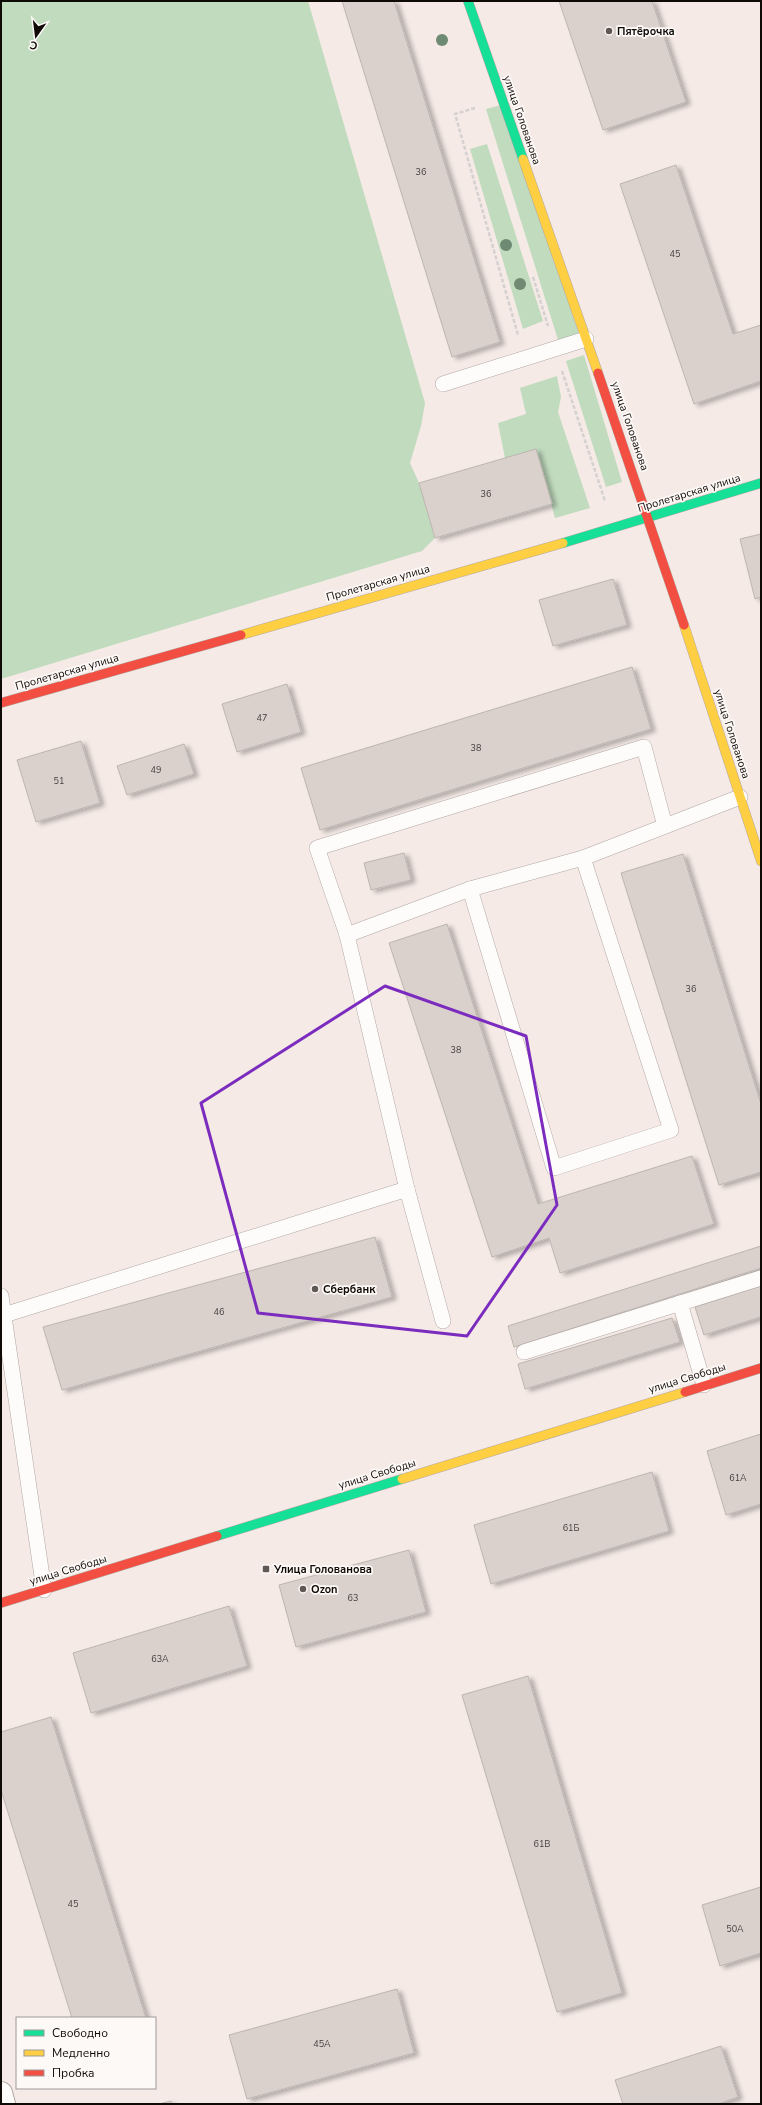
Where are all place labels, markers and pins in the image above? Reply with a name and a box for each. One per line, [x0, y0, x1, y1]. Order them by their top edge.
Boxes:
place label: Пятёрочка [617, 24, 675, 39]
marker: Пятёрочка [604, 26, 614, 36]
place label: Сбербанк [323, 1282, 376, 1297]
marker: Сбербанк [310, 1284, 320, 1294]
place label: Улица Голованова [273, 1562, 372, 1577]
marker: Улица Голованова [261, 1564, 271, 1574]
place label: Ozon [311, 1582, 338, 1597]
marker: Ozon [298, 1584, 308, 1594]

